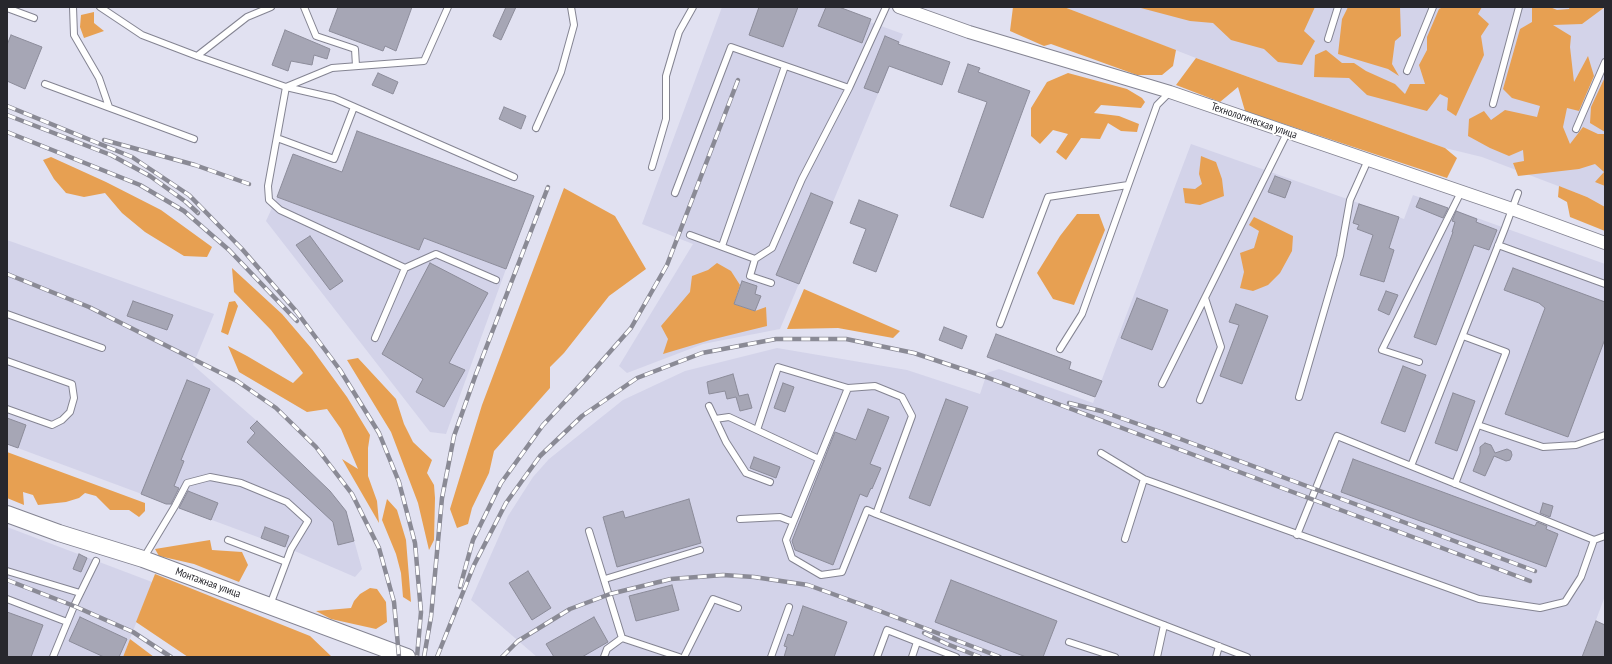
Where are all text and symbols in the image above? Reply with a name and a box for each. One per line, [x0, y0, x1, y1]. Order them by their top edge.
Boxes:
street label: Технологическая улица [1209, 100, 1299, 142]
street label: Монтажная улица [173, 565, 243, 601]

